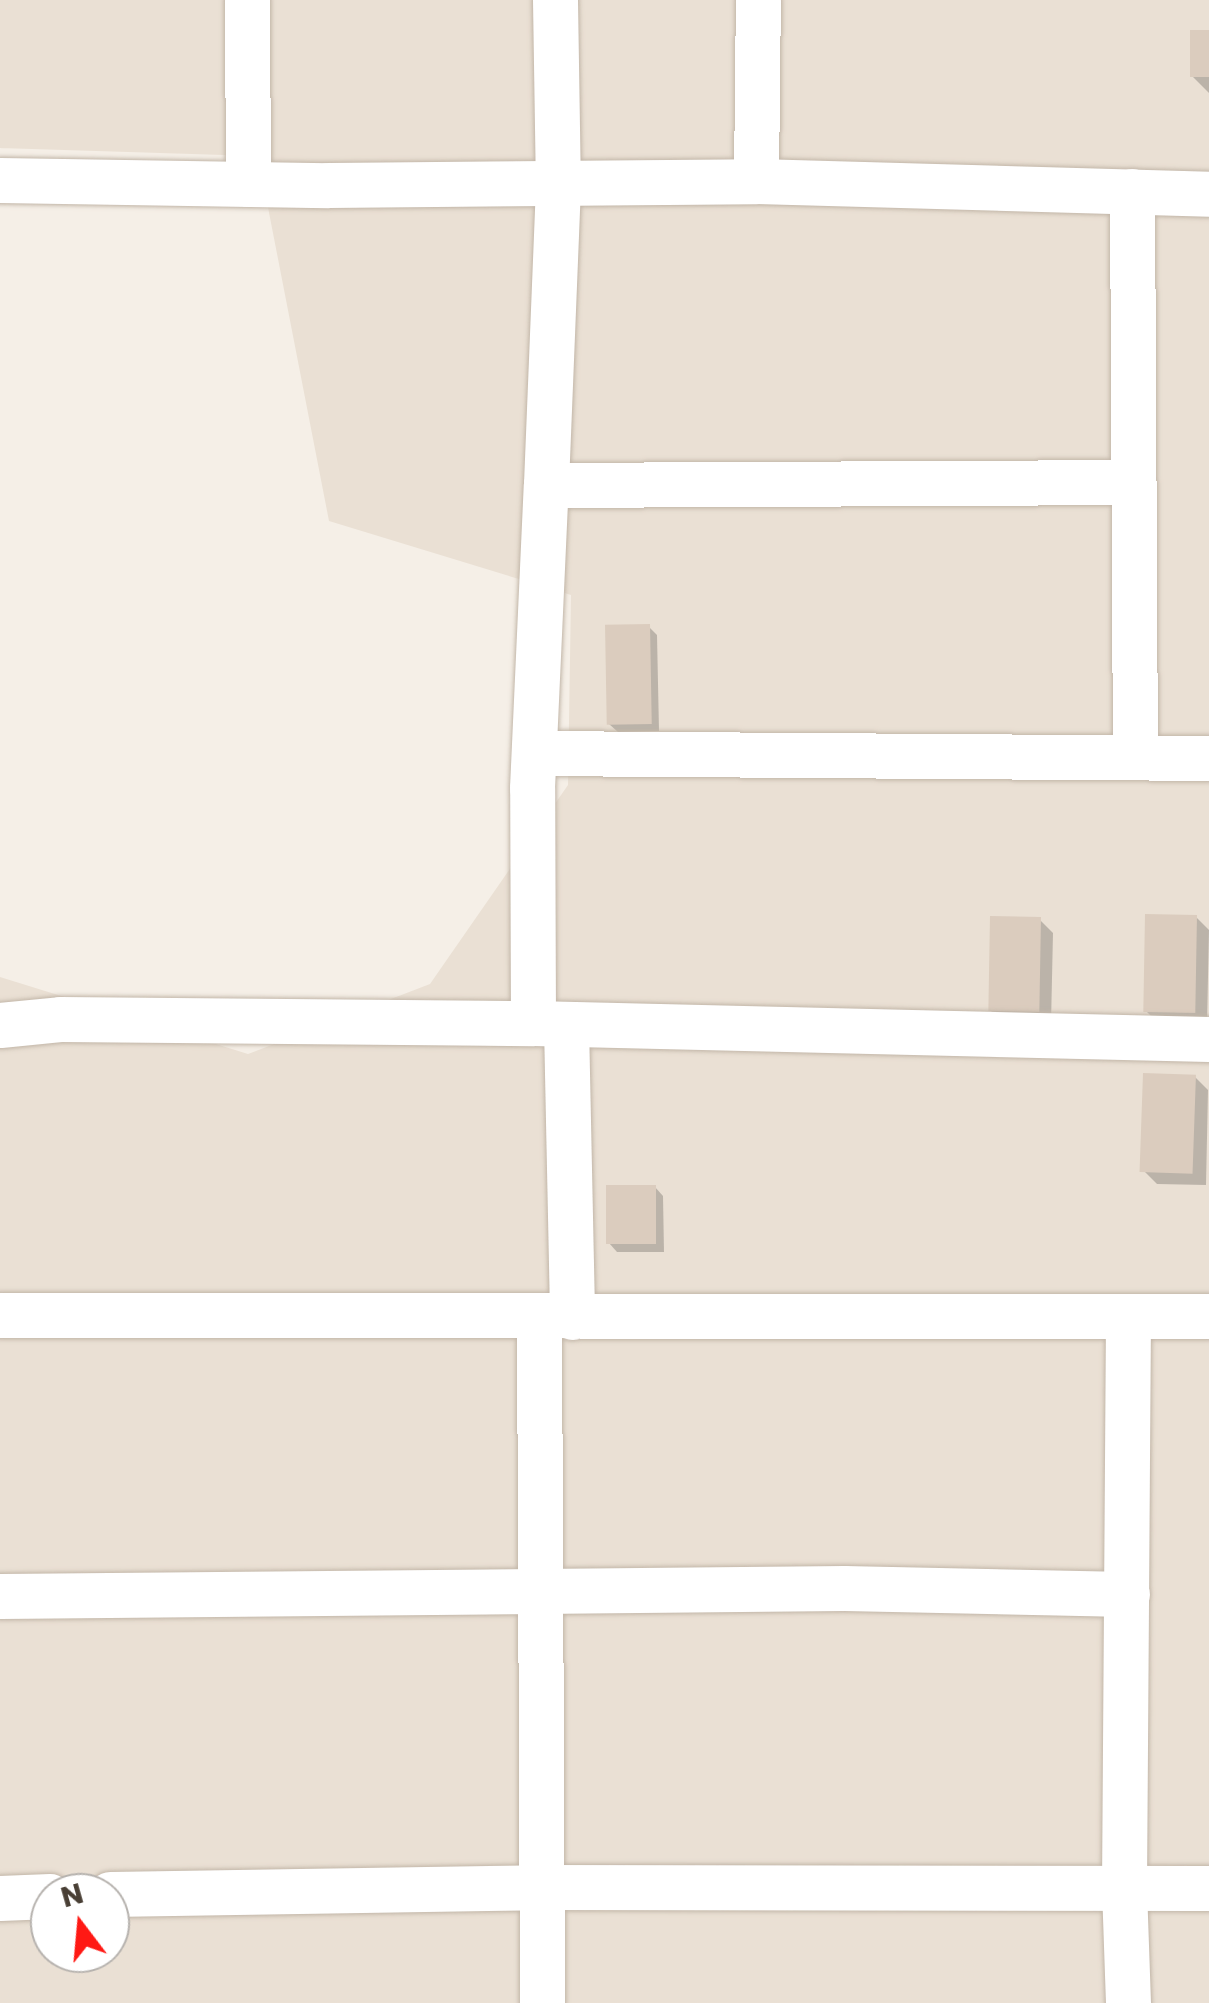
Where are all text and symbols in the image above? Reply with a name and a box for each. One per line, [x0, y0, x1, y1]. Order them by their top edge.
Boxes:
north arrow [30, 1873, 130, 1973]
text: N [57, 1874, 88, 1917]

